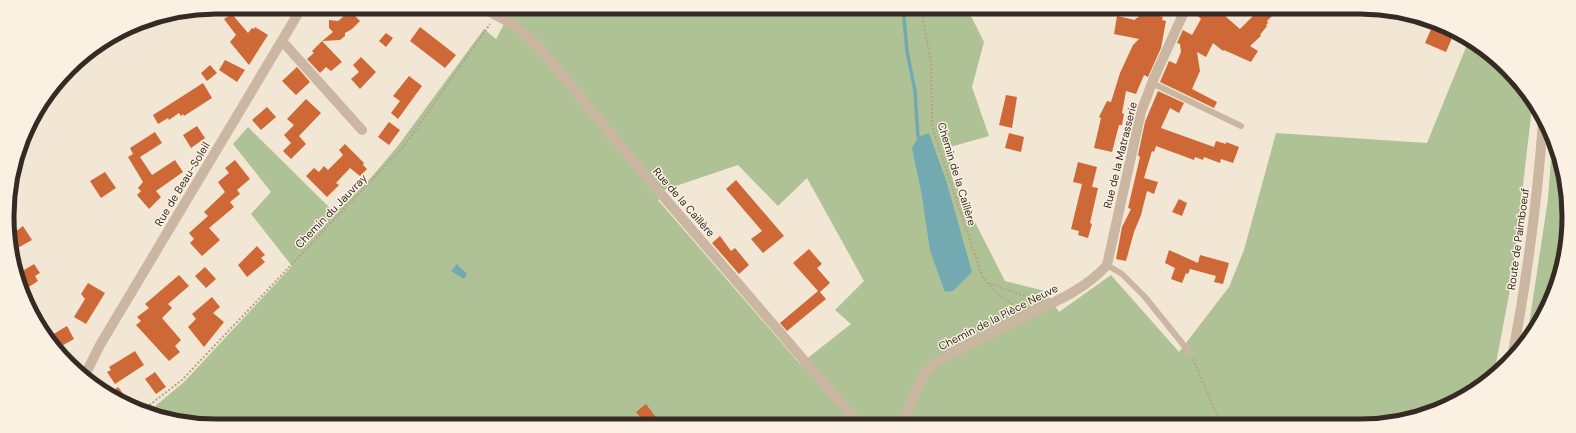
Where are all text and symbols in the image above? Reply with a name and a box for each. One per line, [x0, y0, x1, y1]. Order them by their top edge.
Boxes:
street label: Rue de la Matrasserie [1100, 100, 1140, 210]
street label: Chemin de la Caillère [935, 121, 979, 227]
street label: Rue de Beau-Soleil [151, 139, 213, 229]
street label: Rue de la Caillère [650, 164, 718, 240]
street label: Chemin du Jauvray [292, 171, 370, 251]
street label: Route de Paimboeuf [1504, 187, 1532, 291]
street label: Chemin de la Pièce Neuve [936, 281, 1060, 353]

